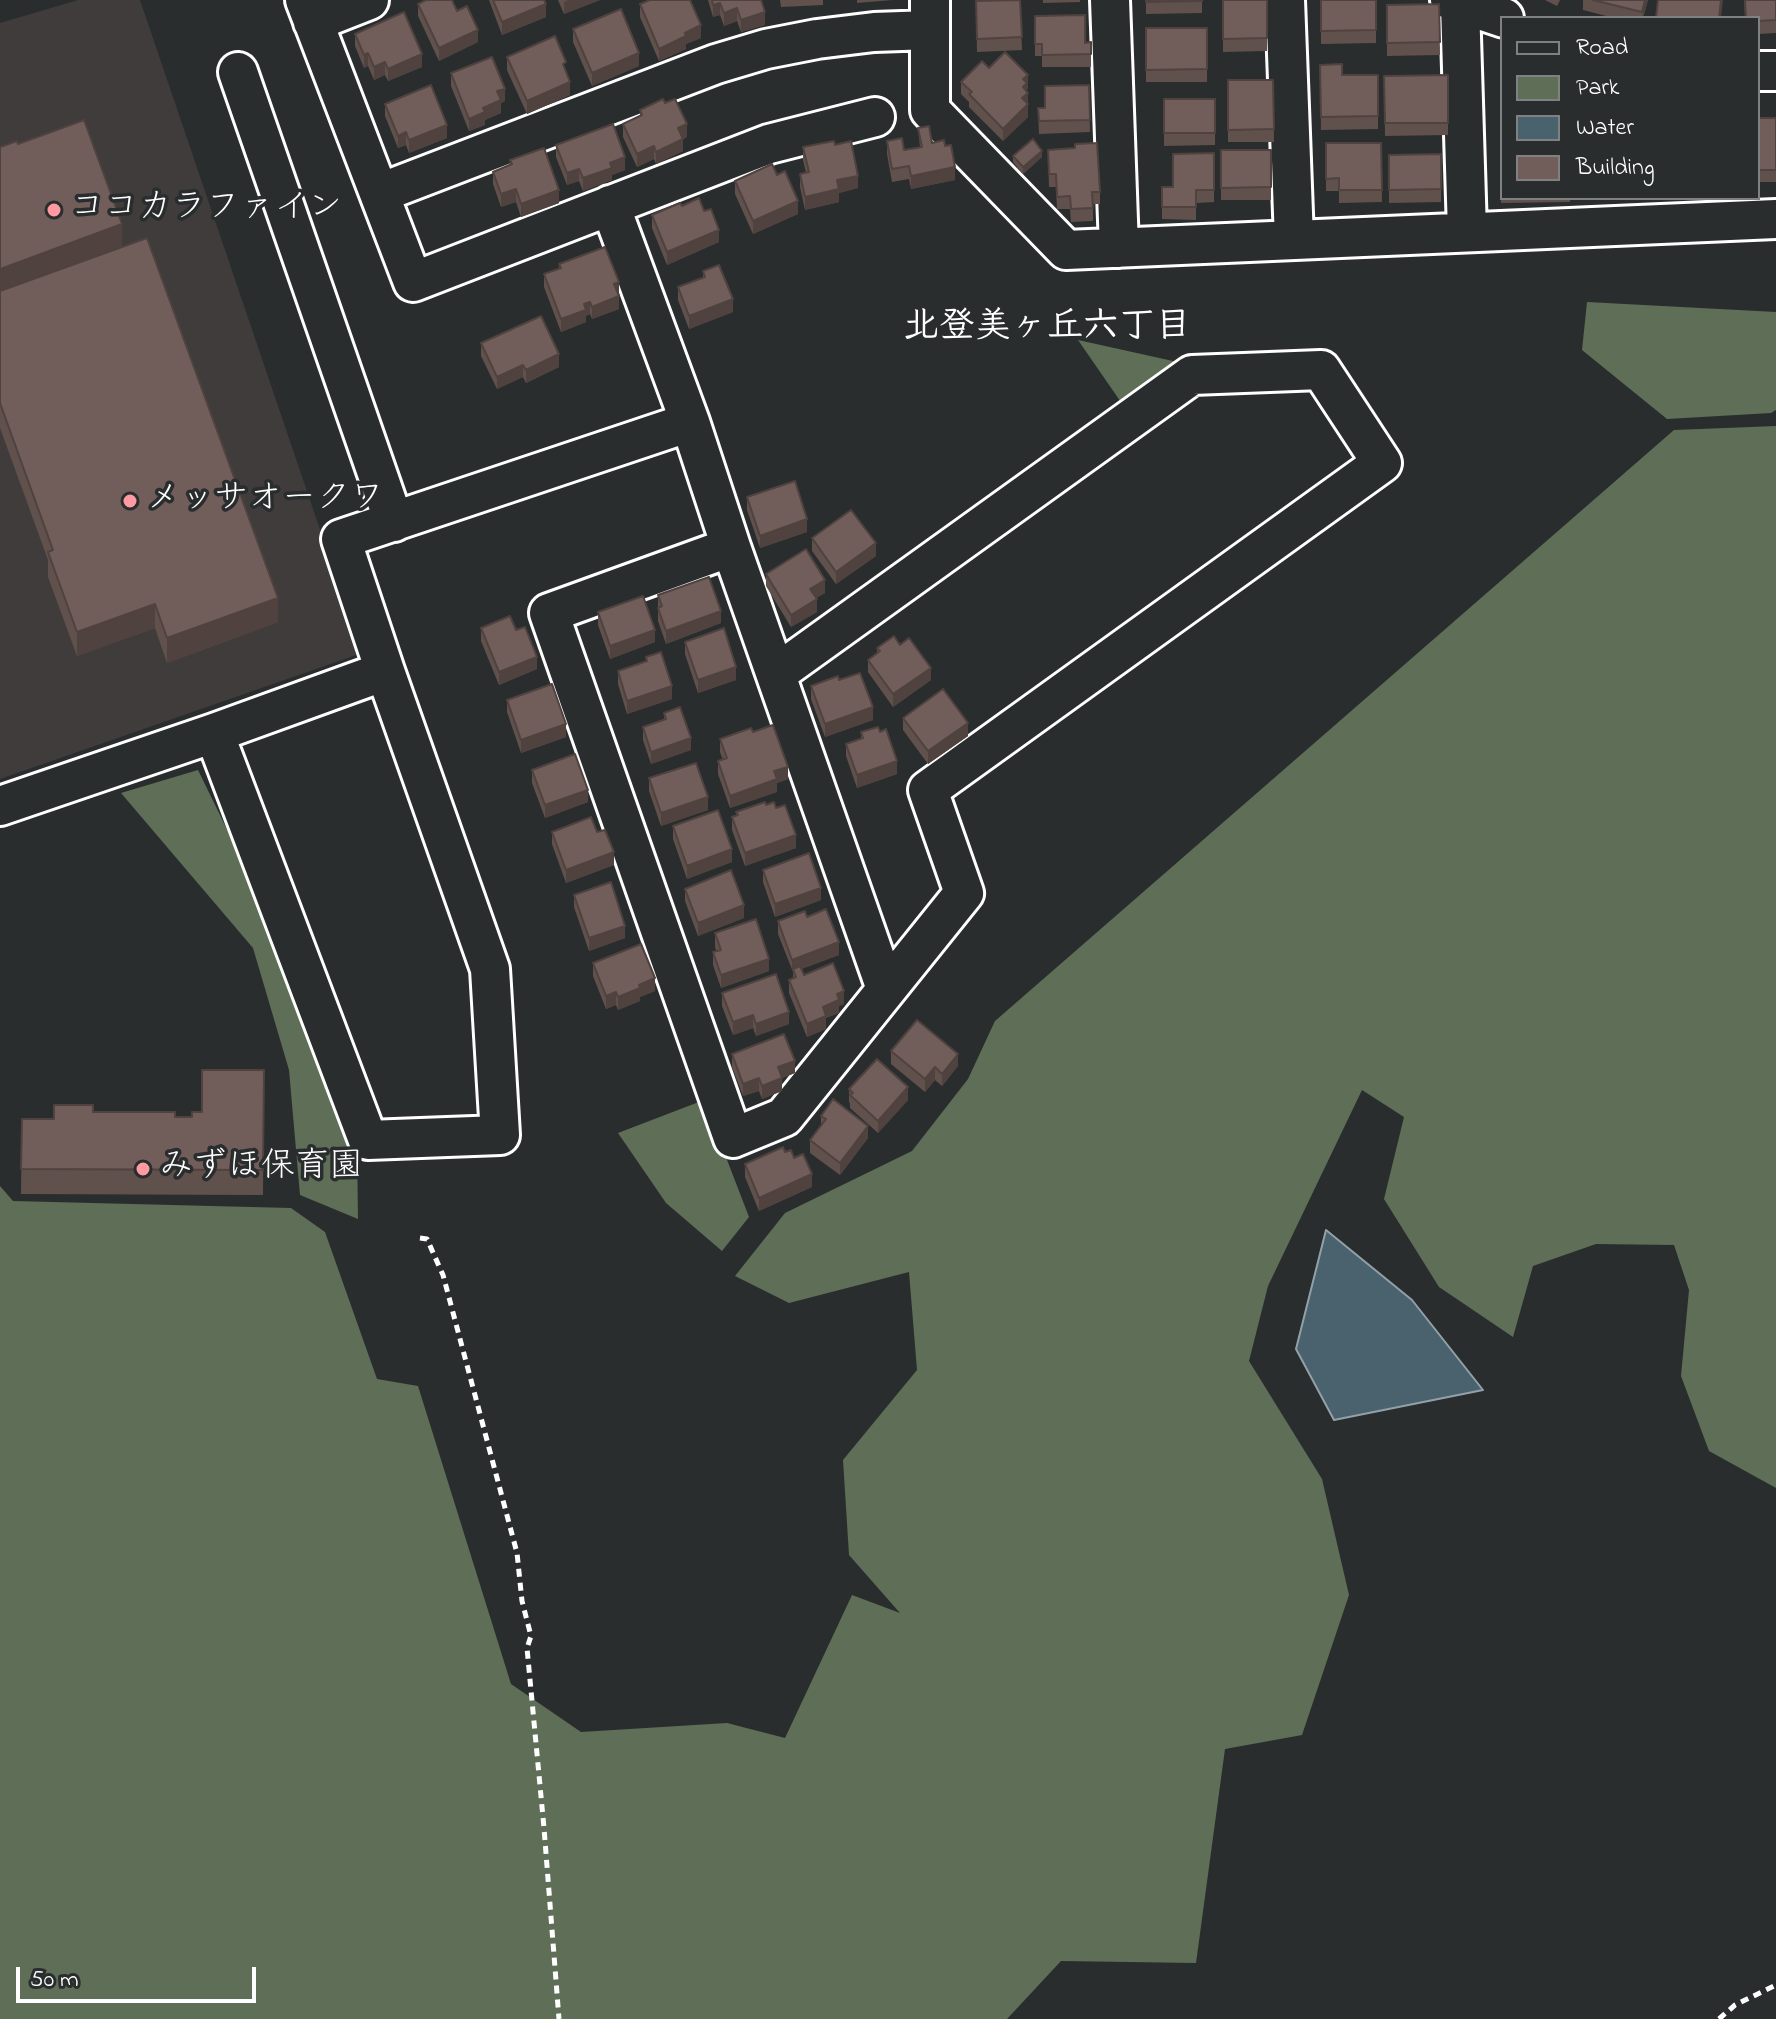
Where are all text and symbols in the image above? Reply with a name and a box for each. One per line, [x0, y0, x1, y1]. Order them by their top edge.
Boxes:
legend [1500, 16, 1760, 200]
text: Road [1576, 31, 1628, 66]
text: Park [1576, 71, 1619, 106]
text: Water [1576, 111, 1634, 146]
text: Building [1576, 151, 1655, 186]
place label: ココカラファイン [70, 190, 342, 230]
marker: ココカラファイン [45, 201, 63, 219]
district label: 北登美ヶ丘六丁目 [903, 308, 1191, 352]
place label: メッサオークワ [146, 481, 384, 521]
marker: メッサオークワ [121, 492, 139, 510]
place label: みずほ保育園 [159, 1149, 363, 1189]
marker: みずほ保育園 [134, 1160, 152, 1178]
scale bar [20, 1951, 260, 2001]
text: 50 m [30, 1963, 79, 1998]

